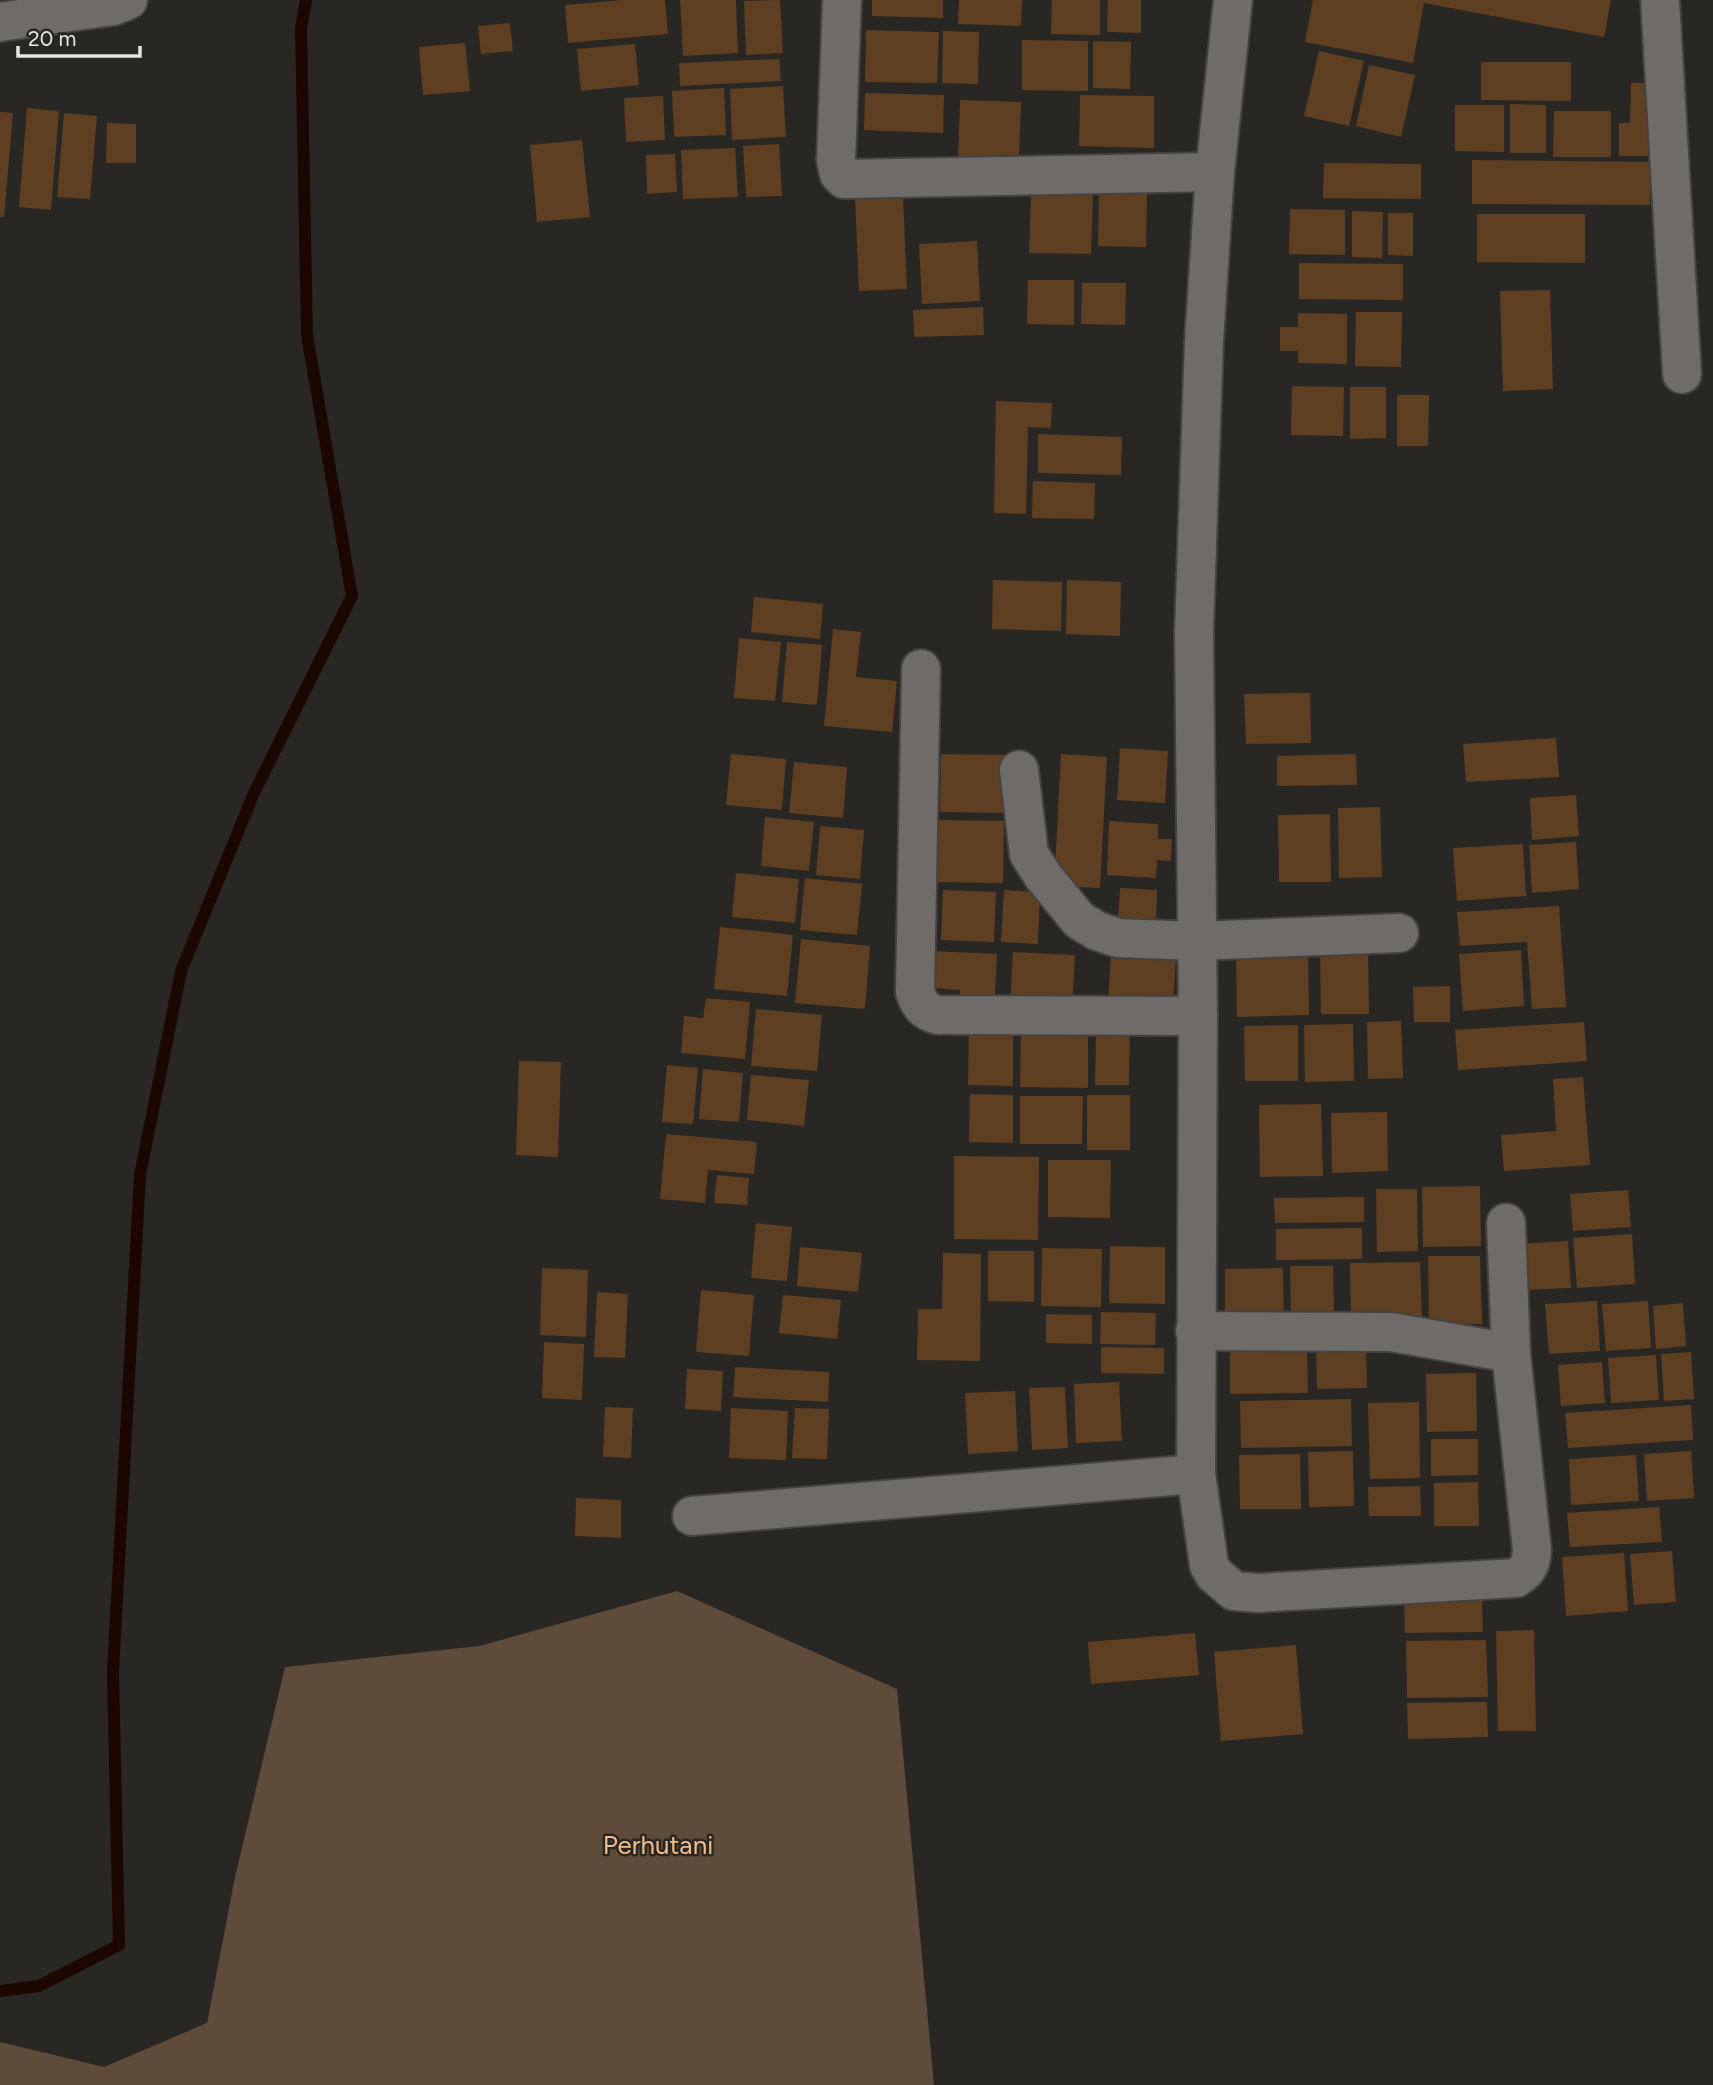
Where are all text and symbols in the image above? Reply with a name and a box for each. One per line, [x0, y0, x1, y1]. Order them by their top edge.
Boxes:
scale bar [18, 14, 140, 58]
text: 20 m [28, 26, 76, 51]
park label: Perhutani [603, 1829, 713, 1861]

